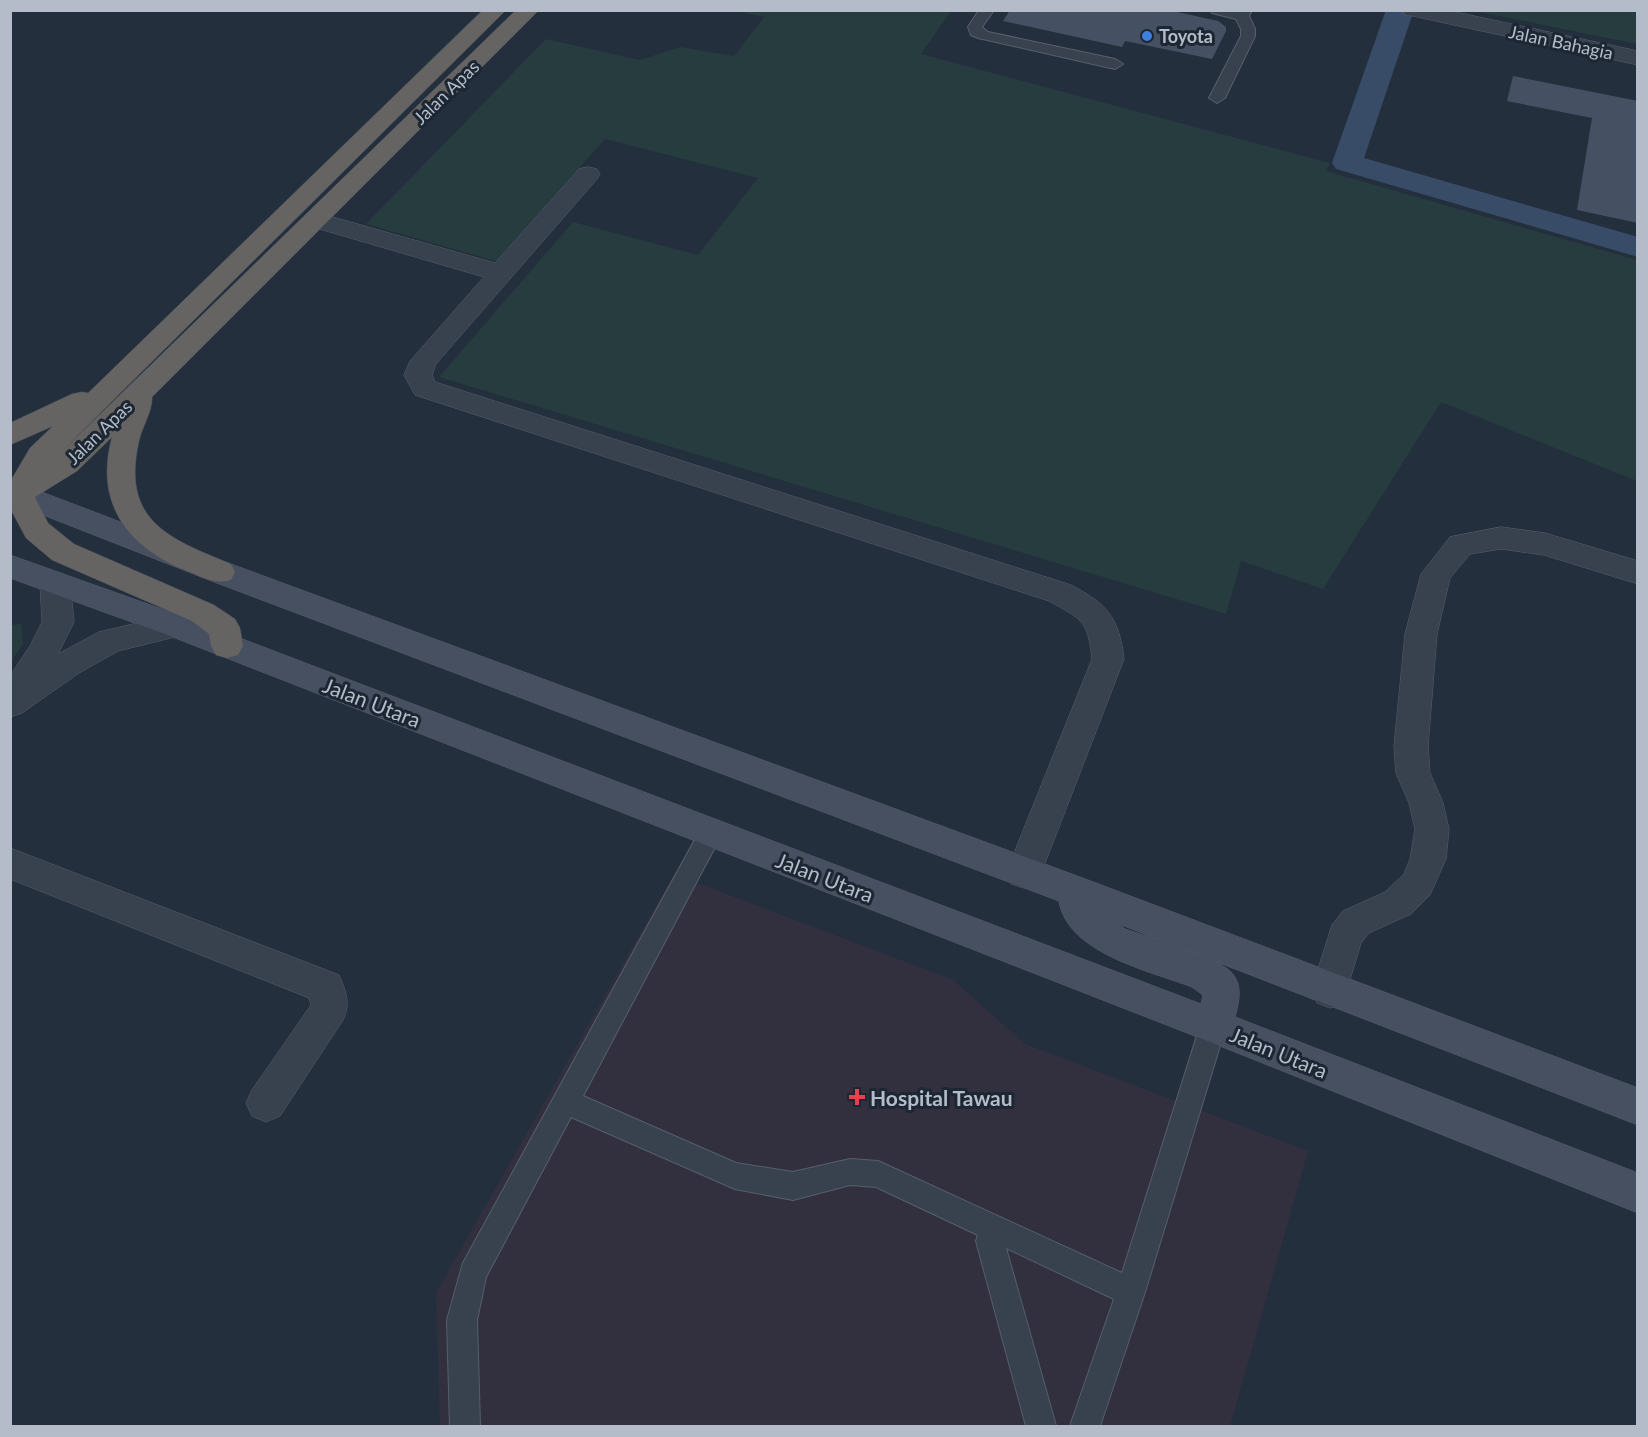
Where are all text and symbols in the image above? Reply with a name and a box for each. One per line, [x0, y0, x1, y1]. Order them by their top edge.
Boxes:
street label: Jalan Bahagia [1507, 20, 1615, 64]
place label: Toyota [1159, 25, 1213, 47]
marker: Toyota [1140, 29, 1154, 43]
street label: Jalan Apas [409, 55, 483, 129]
street label: Jalan Apas [62, 395, 136, 469]
street label: Jalan Utara [320, 672, 424, 732]
street label: Jalan Utara [773, 847, 877, 907]
street label: Jalan Utara [1227, 1021, 1331, 1083]
place label: Hospital Tawau [870, 1085, 1013, 1110]
marker: Hospital Tawau [848, 1088, 866, 1106]

